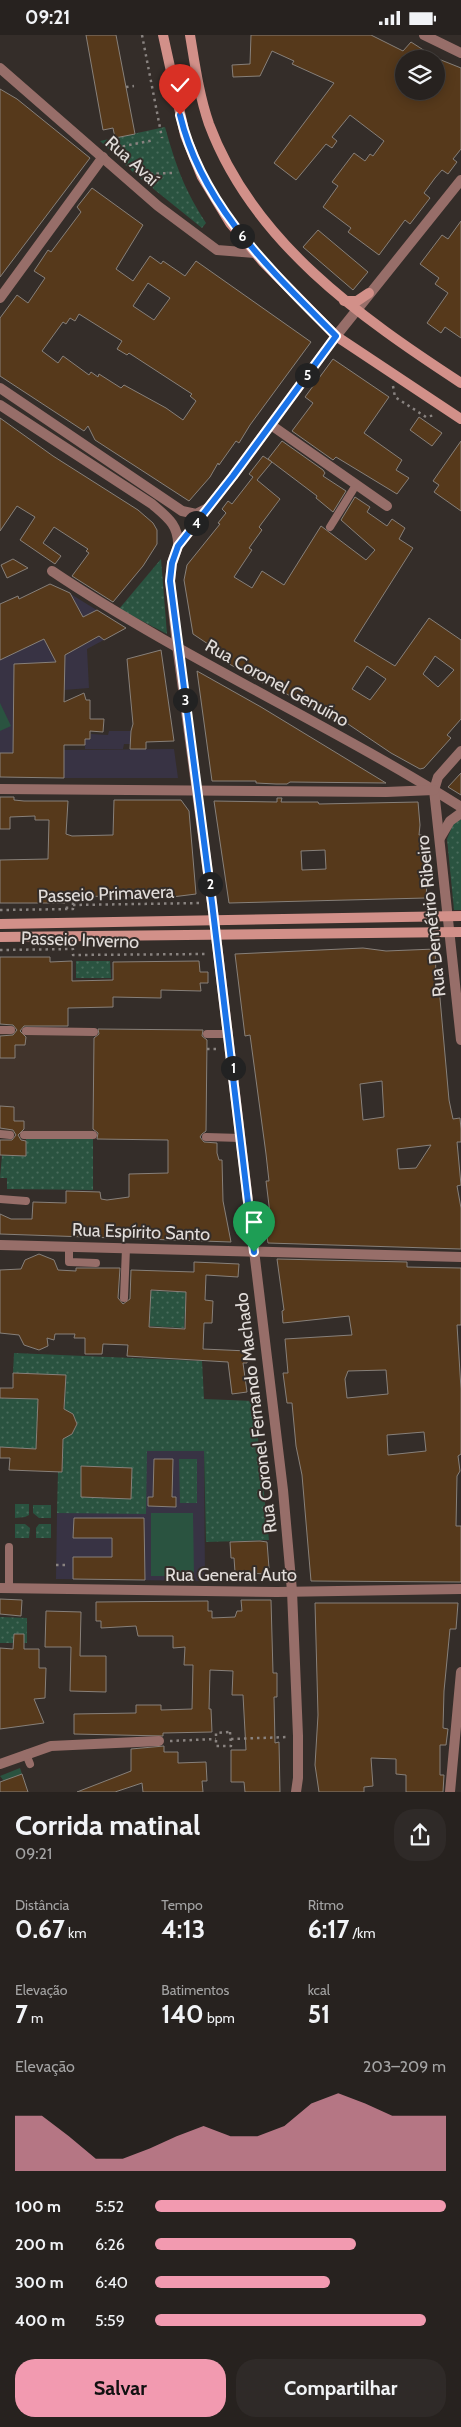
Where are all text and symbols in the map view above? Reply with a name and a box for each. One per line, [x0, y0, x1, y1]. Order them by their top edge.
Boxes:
text: 09:21 [25, 6, 70, 29]
map controls [395, 50, 445, 100]
button: layers [395, 50, 445, 100]
pin [159, 64, 201, 115]
icon: check [166, 71, 194, 99]
street label: Rua Avaí [101, 131, 163, 191]
pin: 6 [230, 223, 254, 249]
text: 6 [239, 227, 246, 245]
pin: 5 [294, 363, 320, 387]
text: 5 [304, 366, 311, 384]
pin: 4 [184, 511, 208, 535]
text: 4 [192, 514, 201, 532]
street label: Rua Coronel Genuíno [201, 634, 353, 732]
pin: 3 [172, 687, 198, 713]
text: 3 [182, 691, 189, 709]
street label: Rua Demétrio Ribeiro [412, 834, 450, 998]
pin: 2 [198, 871, 222, 897]
text: 2 [207, 875, 214, 893]
street label: Passeio Primavera [37, 881, 175, 907]
street label: Passeio Inverno [20, 927, 140, 953]
pin: 1 [220, 1055, 246, 1081]
text: 1 [231, 1059, 236, 1077]
pin [233, 1201, 275, 1252]
icon: arrive [240, 1208, 268, 1236]
street label: Rua Espírito Santo [71, 1219, 211, 1245]
street label: Rua Coronel Fernando Machado [230, 1291, 282, 1535]
street label: Rua General Auto [165, 1564, 297, 1586]
text: Corrida matinal [15, 1808, 200, 1842]
button: share [394, 1809, 446, 1861]
text: 09:21 [15, 1844, 52, 1863]
text: Distância [15, 1896, 69, 1914]
text: Tempo [161, 1896, 203, 1914]
text: Ritmo [308, 1896, 344, 1914]
text: 0.67 [15, 1914, 65, 1944]
text: 4:13 [161, 1914, 205, 1944]
text: 6:17 [308, 1914, 349, 1944]
text: km [65, 1924, 86, 1942]
text: /km [349, 1924, 375, 1942]
text: Elevação [15, 1981, 67, 1999]
text: Batimentos [161, 1981, 229, 1999]
text: kcal [308, 1981, 330, 1999]
text: 7 [15, 1999, 28, 2029]
text: 140 [161, 1999, 204, 2029]
text: 51 [308, 1999, 330, 2029]
text: m [28, 2009, 43, 2027]
text: bpm [204, 2009, 235, 2027]
text: Elevação [15, 2057, 75, 2076]
text: 203–209 m [363, 2057, 446, 2076]
text: 100 m [15, 2197, 61, 2216]
text: 5:52 [95, 2197, 124, 2216]
text: 200 m [15, 2235, 64, 2254]
text: 6:26 [95, 2235, 125, 2254]
text: 300 m [15, 2273, 64, 2292]
text: 6:40 [95, 2273, 128, 2292]
text: 400 m [15, 2311, 65, 2330]
text: 5:59 [95, 2311, 125, 2330]
button: Salvar [15, 2359, 226, 2417]
button: Compartilhar [236, 2359, 446, 2417]

